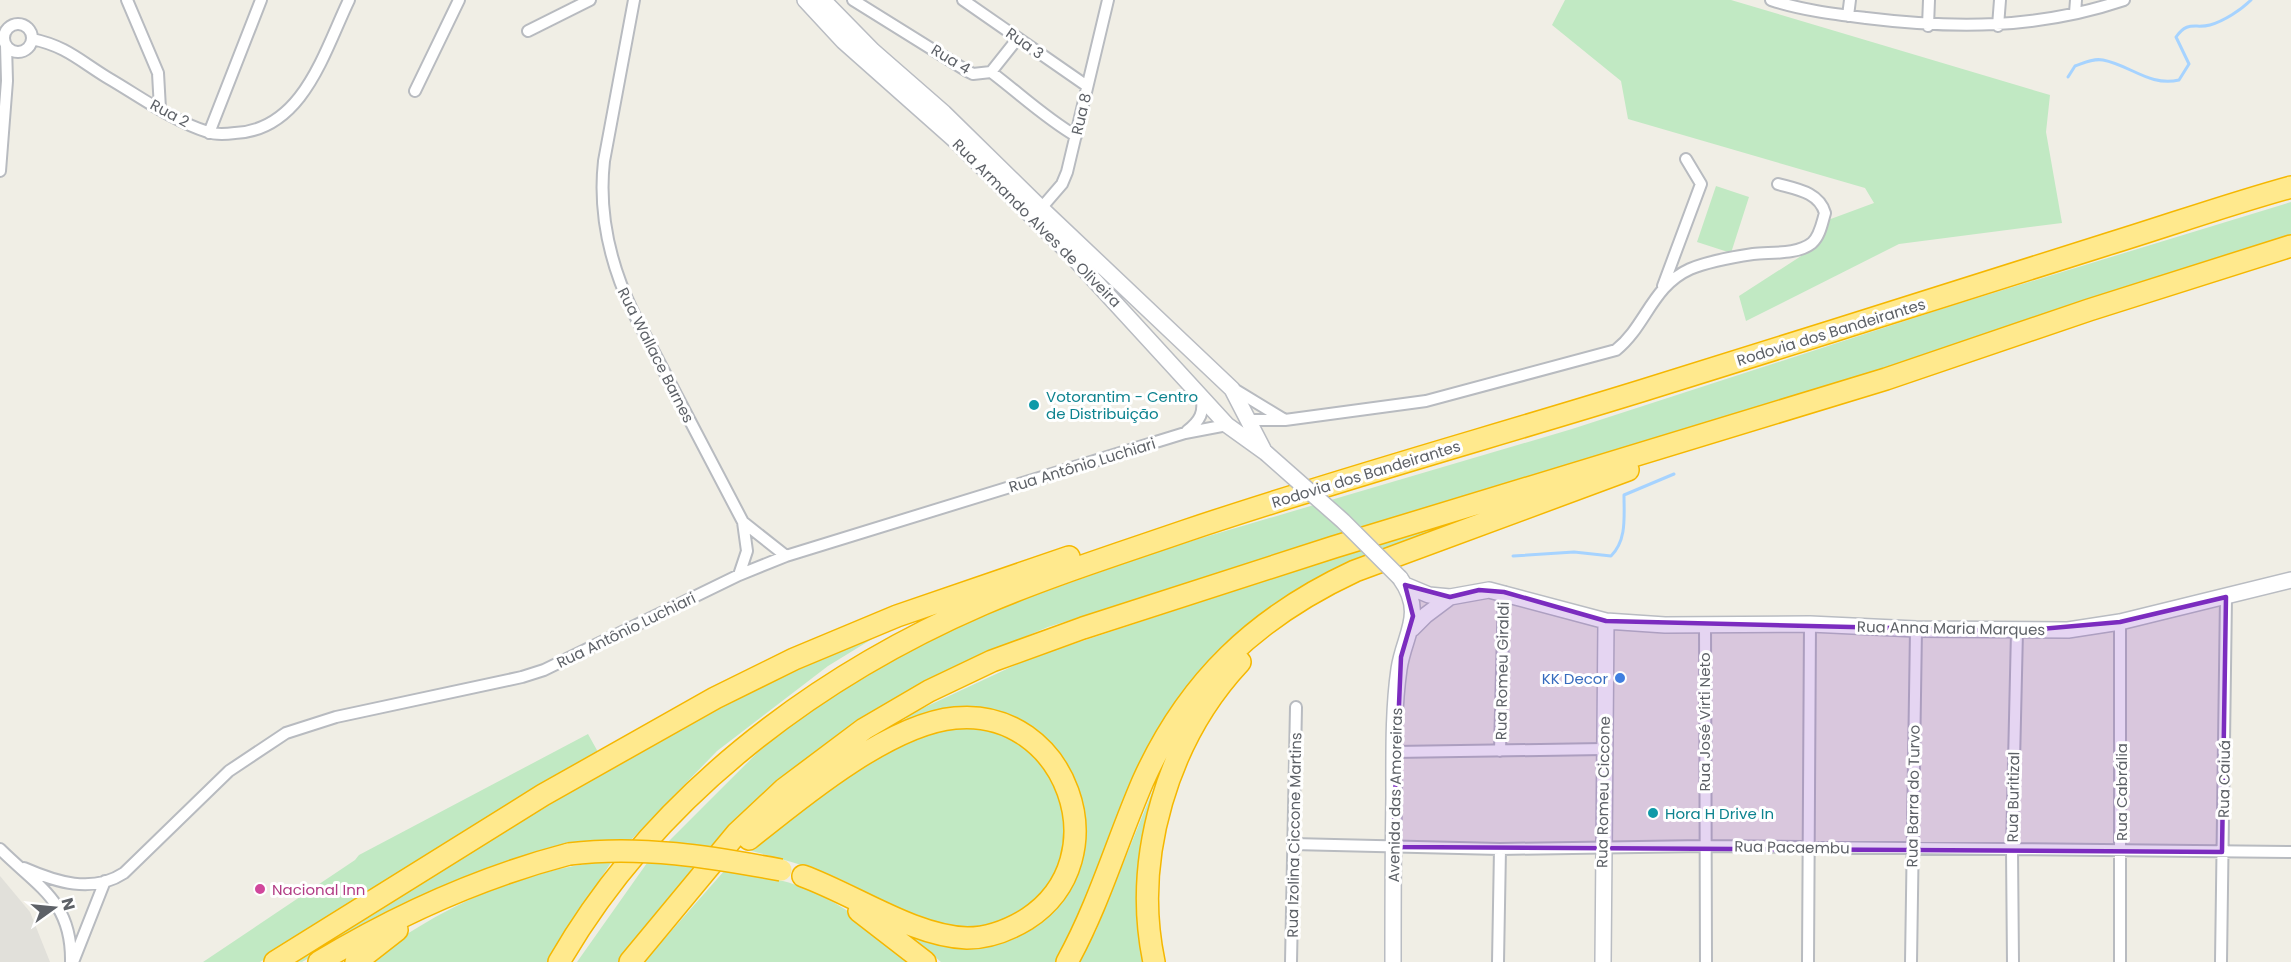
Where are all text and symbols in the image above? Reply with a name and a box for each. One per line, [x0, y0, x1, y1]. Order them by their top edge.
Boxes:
street label: Rua 3 [1002, 22, 1048, 64]
street label: Rua 4 [927, 39, 975, 79]
street label: Rua 8 [1066, 91, 1096, 137]
street label: Rua 2 [147, 94, 193, 132]
street label: Rua Armando Alves de Oliveira [948, 134, 1126, 312]
street label: Rua Wallace Barnes [613, 284, 699, 426]
street label: Rodovia dos Bandeirantes [1734, 293, 1928, 371]
place label: Votorantim - Centro de Distribuição [1046, 386, 1198, 424]
marker: Votorantim - Centro de Distribuição [1027, 398, 1041, 412]
street label: Rua Antônio Luchiari [1006, 433, 1158, 497]
street label: Rodovia dos Bandeirantes [1269, 435, 1463, 513]
street label: Rua Antônio Luchiari [553, 587, 699, 673]
street label: Rua Romeu Giraldi [1490, 602, 1514, 740]
street label: Rua Anna Maria Marques [1857, 616, 2046, 640]
street label: Rua José Virti Neto [1694, 652, 1715, 792]
place label: KK Decor [1542, 668, 1608, 689]
marker: KK Decor [1613, 671, 1627, 685]
street label: Avenida das Amoreiras [1383, 707, 1407, 883]
street label: Rua Romeu Ciccone [1591, 716, 1615, 868]
street label: Rua Barra do Turvo [1901, 725, 1925, 867]
street label: Rua Izolina Ciccone Martins [1282, 732, 1306, 938]
street label: Rua Caiuá [2213, 740, 2235, 818]
street label: Rua Cabrália [2111, 743, 2132, 841]
street label: Rua Buritizal [2002, 751, 2024, 843]
place label: Hora H Drive In [1665, 803, 1774, 824]
marker: Hora H Drive In [1646, 806, 1660, 820]
street label: Rua Pacaembu [1734, 835, 1850, 859]
north arrow [24, 878, 84, 938]
place label: Nacional Inn [272, 879, 365, 900]
marker: Nacional Inn [253, 882, 267, 896]
text: N [55, 895, 81, 913]

